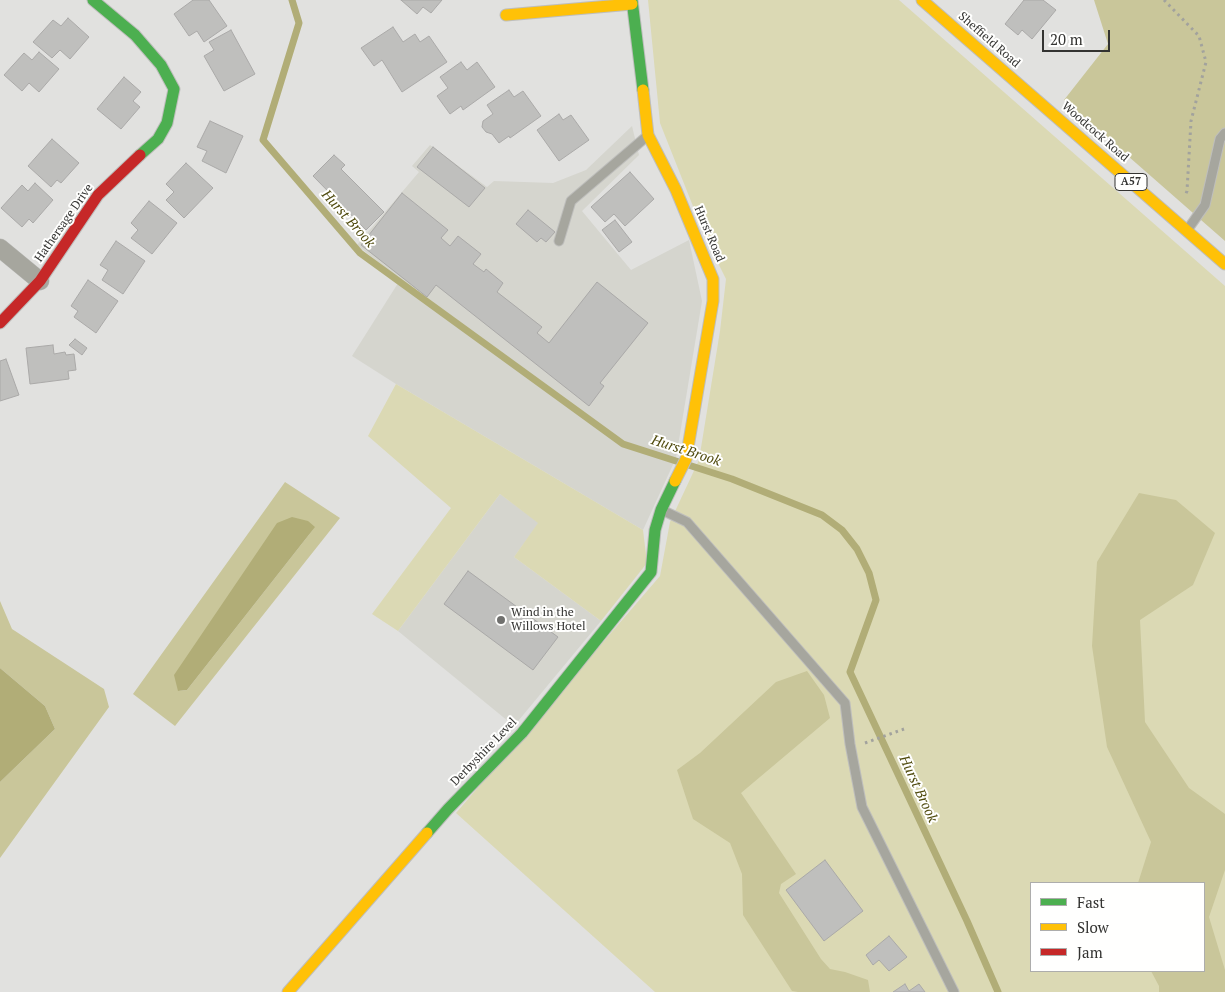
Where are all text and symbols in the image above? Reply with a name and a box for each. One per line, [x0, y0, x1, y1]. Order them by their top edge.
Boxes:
street label: Sheffield Road [955, 9, 1023, 71]
scale bar [1045, 20, 1112, 52]
text: 20 m [1050, 29, 1083, 49]
street label: Woodcock Road [1059, 99, 1131, 165]
road number: A57 [1115, 173, 1147, 190]
street label: Hathersage Drive [32, 181, 96, 265]
water label: Hurst Brook [318, 187, 378, 251]
street label: Hurst Road [691, 204, 727, 264]
water label: Hurst Brook [649, 432, 723, 470]
place label: Wind in the Willows Hotel [511, 606, 586, 634]
marker: Wind in the Willows Hotel [495, 614, 507, 626]
street label: Derbyshire Level [448, 715, 520, 789]
water label: Hurst Brook [895, 753, 941, 825]
legend [1030, 882, 1205, 972]
text: Fast [1077, 892, 1105, 912]
text: Slow [1077, 917, 1109, 937]
text: Jam [1077, 942, 1103, 962]

